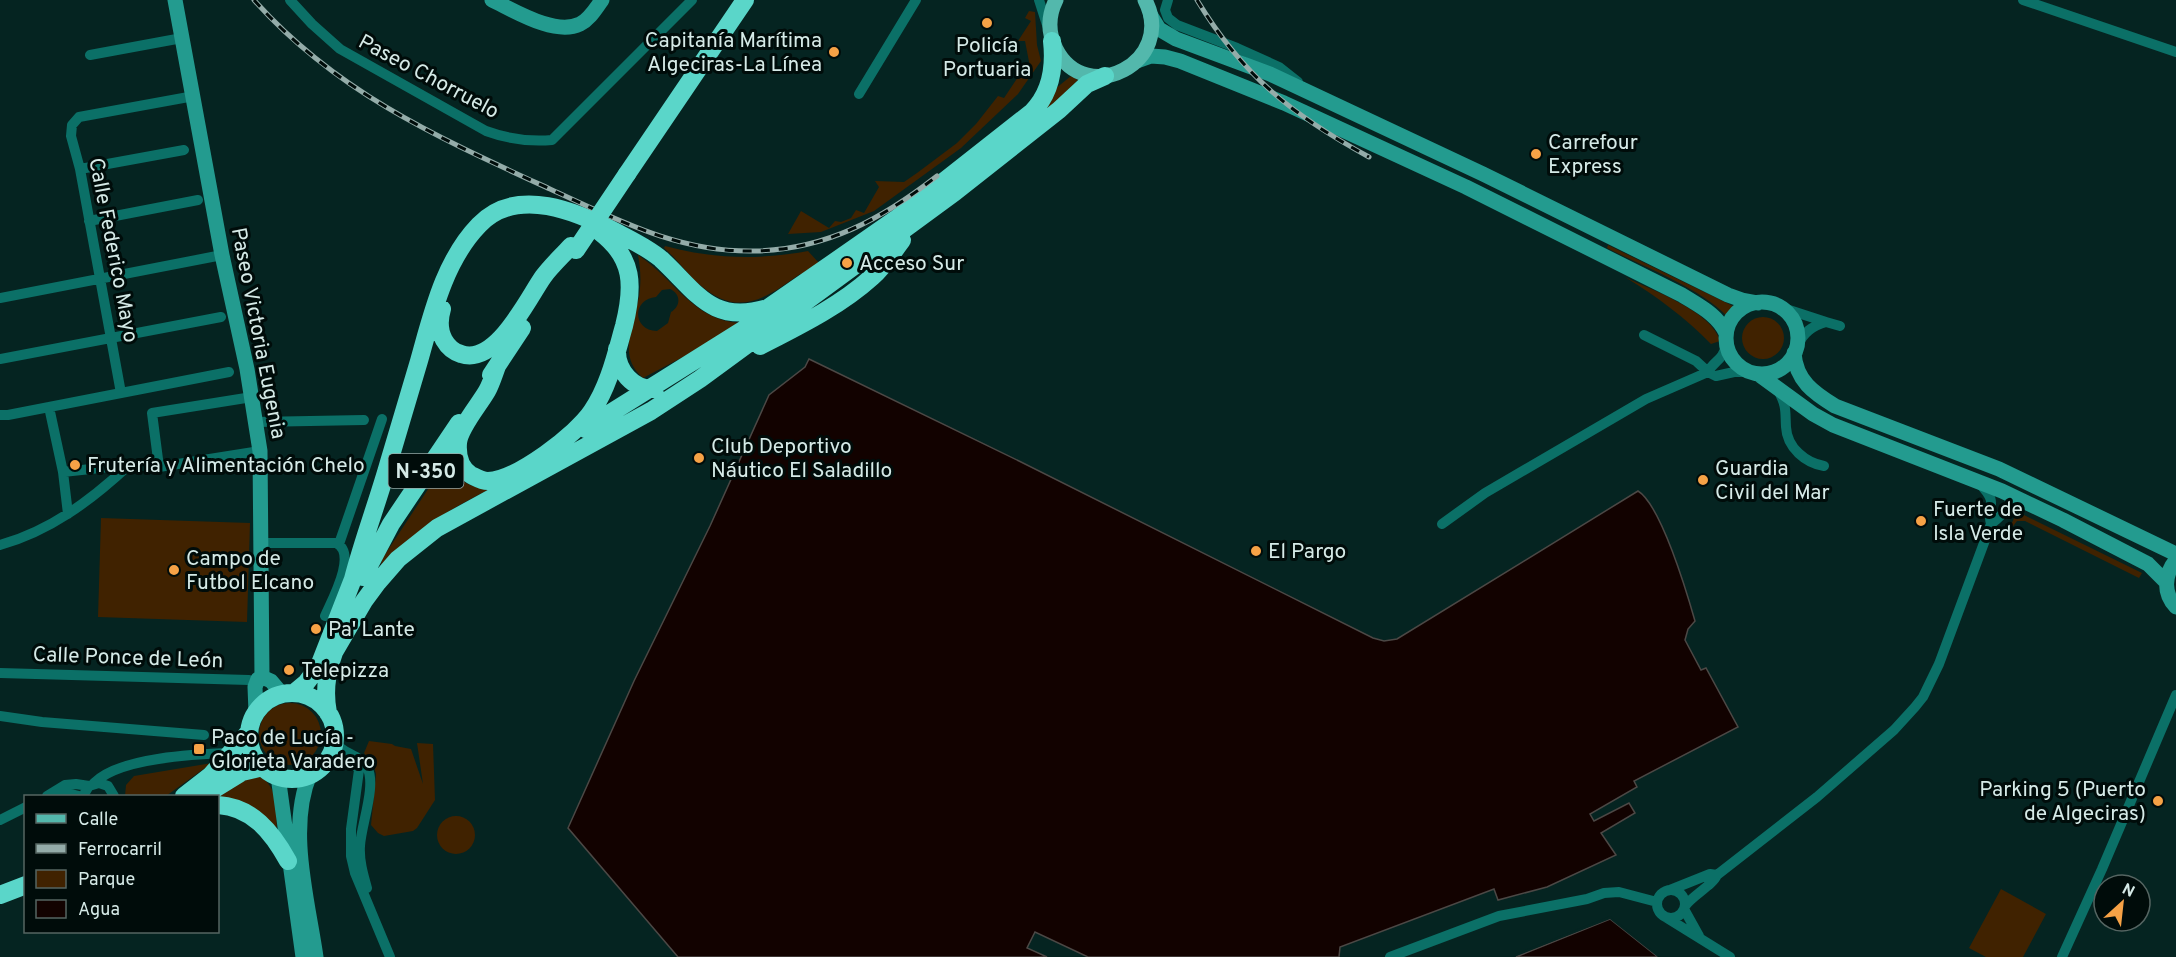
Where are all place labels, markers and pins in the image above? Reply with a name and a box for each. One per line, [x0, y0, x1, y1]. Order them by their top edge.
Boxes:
marker: Policía Portuaria [980, 16, 994, 30]
place label: Capitanía Marítima Algeciras-La Línea [645, 28, 822, 79]
place label: Policía Portuaria [943, 33, 1031, 84]
marker: Capitanía Marítima Algeciras-La Línea [827, 45, 841, 59]
place label: Carrefour Express [1548, 130, 1638, 181]
marker: Carrefour Express [1529, 147, 1543, 161]
place label: Acceso Sur [859, 251, 964, 278]
marker: Acceso Sur [840, 256, 854, 270]
place label: Club Deportivo Náutico El Saladillo [711, 434, 892, 485]
marker: Club Deportivo Náutico El Saladillo [692, 451, 706, 465]
place label: Frutería y Alimentación Chelo [87, 453, 365, 480]
place label: Guardia Civil del Mar [1715, 456, 1830, 507]
marker: Frutería y Alimentación Chelo [68, 458, 82, 472]
marker: Guardia Civil del Mar [1696, 473, 1710, 487]
place label: Fuerte de Isla Verde [1933, 497, 2023, 548]
marker: Fuerte de Isla Verde [1914, 514, 1928, 528]
place label: El Pargo [1268, 539, 1346, 566]
marker: El Pargo [1249, 544, 1263, 558]
place label: Campo de Futbol Elcano [186, 546, 314, 597]
marker: Campo de Futbol Elcano [167, 563, 181, 577]
place label: Pa' Lante [328, 617, 415, 644]
marker: Pa' Lante [309, 622, 323, 636]
place label: Telepizza [301, 658, 389, 685]
marker: Telepizza [282, 663, 296, 677]
place label: Paco de Lucía - Glorieta Varadero [211, 725, 375, 776]
marker: Paco de Lucía - Glorieta Varadero [192, 742, 206, 756]
place label: Parking 5 (Puerto de Algeciras) [1979, 777, 2146, 828]
marker: Parking 5 (Puerto de Algeciras) [2151, 794, 2165, 808]

